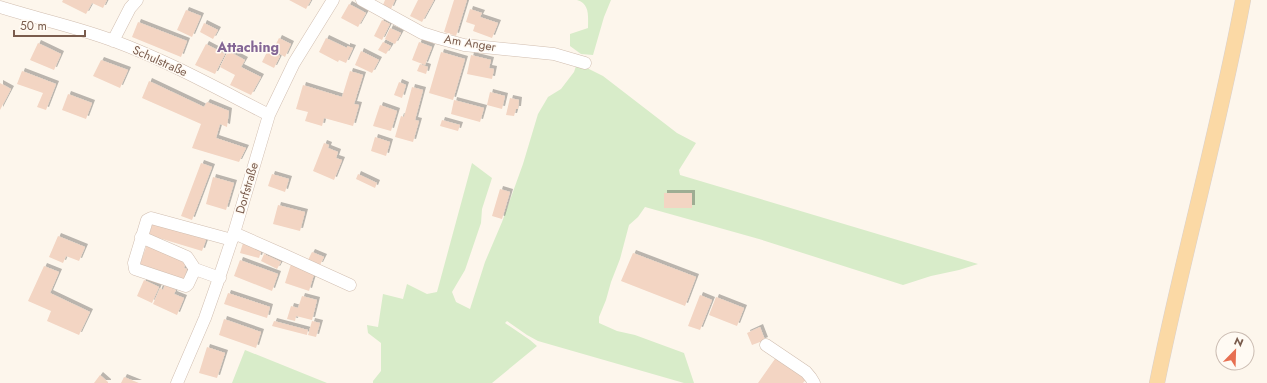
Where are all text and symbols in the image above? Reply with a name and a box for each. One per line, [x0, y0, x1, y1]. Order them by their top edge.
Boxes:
scale bar [14, 12, 85, 38]
text: 50 m [20, 17, 47, 35]
street label: Am Anger [443, 30, 498, 56]
district label: Attaching [216, 37, 279, 57]
street label: Schulstraße [130, 41, 190, 81]
street label: Dorfstraße [231, 160, 263, 216]
north arrow [1215, 331, 1255, 371]
text: N [1232, 333, 1246, 351]

